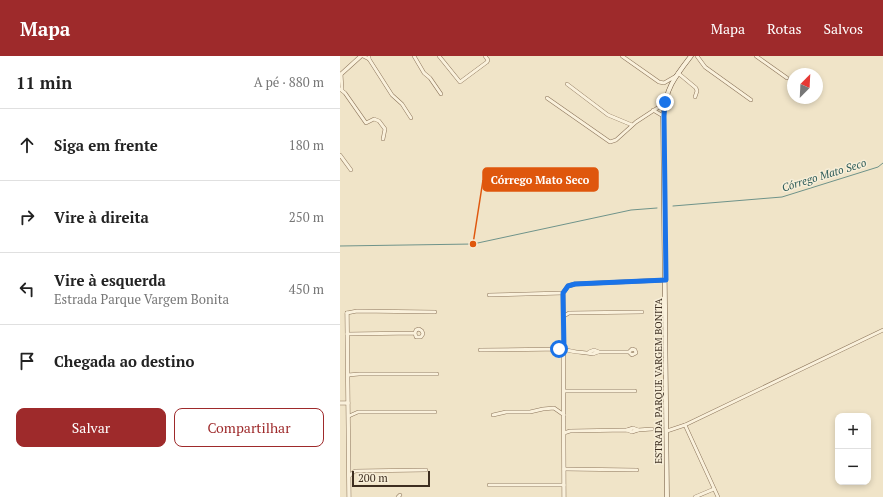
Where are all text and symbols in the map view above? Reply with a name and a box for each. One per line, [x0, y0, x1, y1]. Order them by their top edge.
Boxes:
text: Mapa [20, 16, 70, 41]
text: Mapa [711, 19, 745, 38]
text: Rotas [767, 19, 802, 38]
text: Salvos [824, 19, 863, 38]
north arrow [787, 68, 823, 104]
text: 11 min [16, 71, 72, 94]
text: A pé · 880 m [254, 73, 324, 91]
route end [656, 93, 674, 111]
icon: ahead [16, 134, 38, 156]
text: Siga em frente [54, 135, 158, 155]
text: 180 m [289, 136, 324, 154]
water label: Córrego Mato Seco [780, 155, 868, 195]
callout: Córrego Mato Seco [483, 168, 598, 191]
text: Córrego Mato Seco [491, 173, 590, 187]
icon: right [16, 206, 38, 228]
text: Vire à direita [54, 207, 149, 227]
text: 250 m [289, 208, 324, 226]
text: Vire à esquerda [54, 270, 166, 290]
icon: left [16, 278, 38, 300]
text: 450 m [289, 280, 324, 298]
text: Estrada Parque Vargem Bonita [54, 290, 229, 308]
street label: ESTRADA PARQUE VARGEM BONITA [652, 298, 665, 464]
route start [550, 340, 568, 358]
icon: arrive [16, 350, 38, 372]
text: Chegada ao destino [54, 351, 194, 371]
button: Salvar [16, 408, 166, 447]
button: Compartilhar [174, 408, 324, 447]
map controls [835, 413, 871, 485]
button: + [835, 413, 871, 449]
button: − [835, 449, 871, 485]
scale bar [352, 469, 430, 488]
text: 200 m [358, 471, 388, 485]

